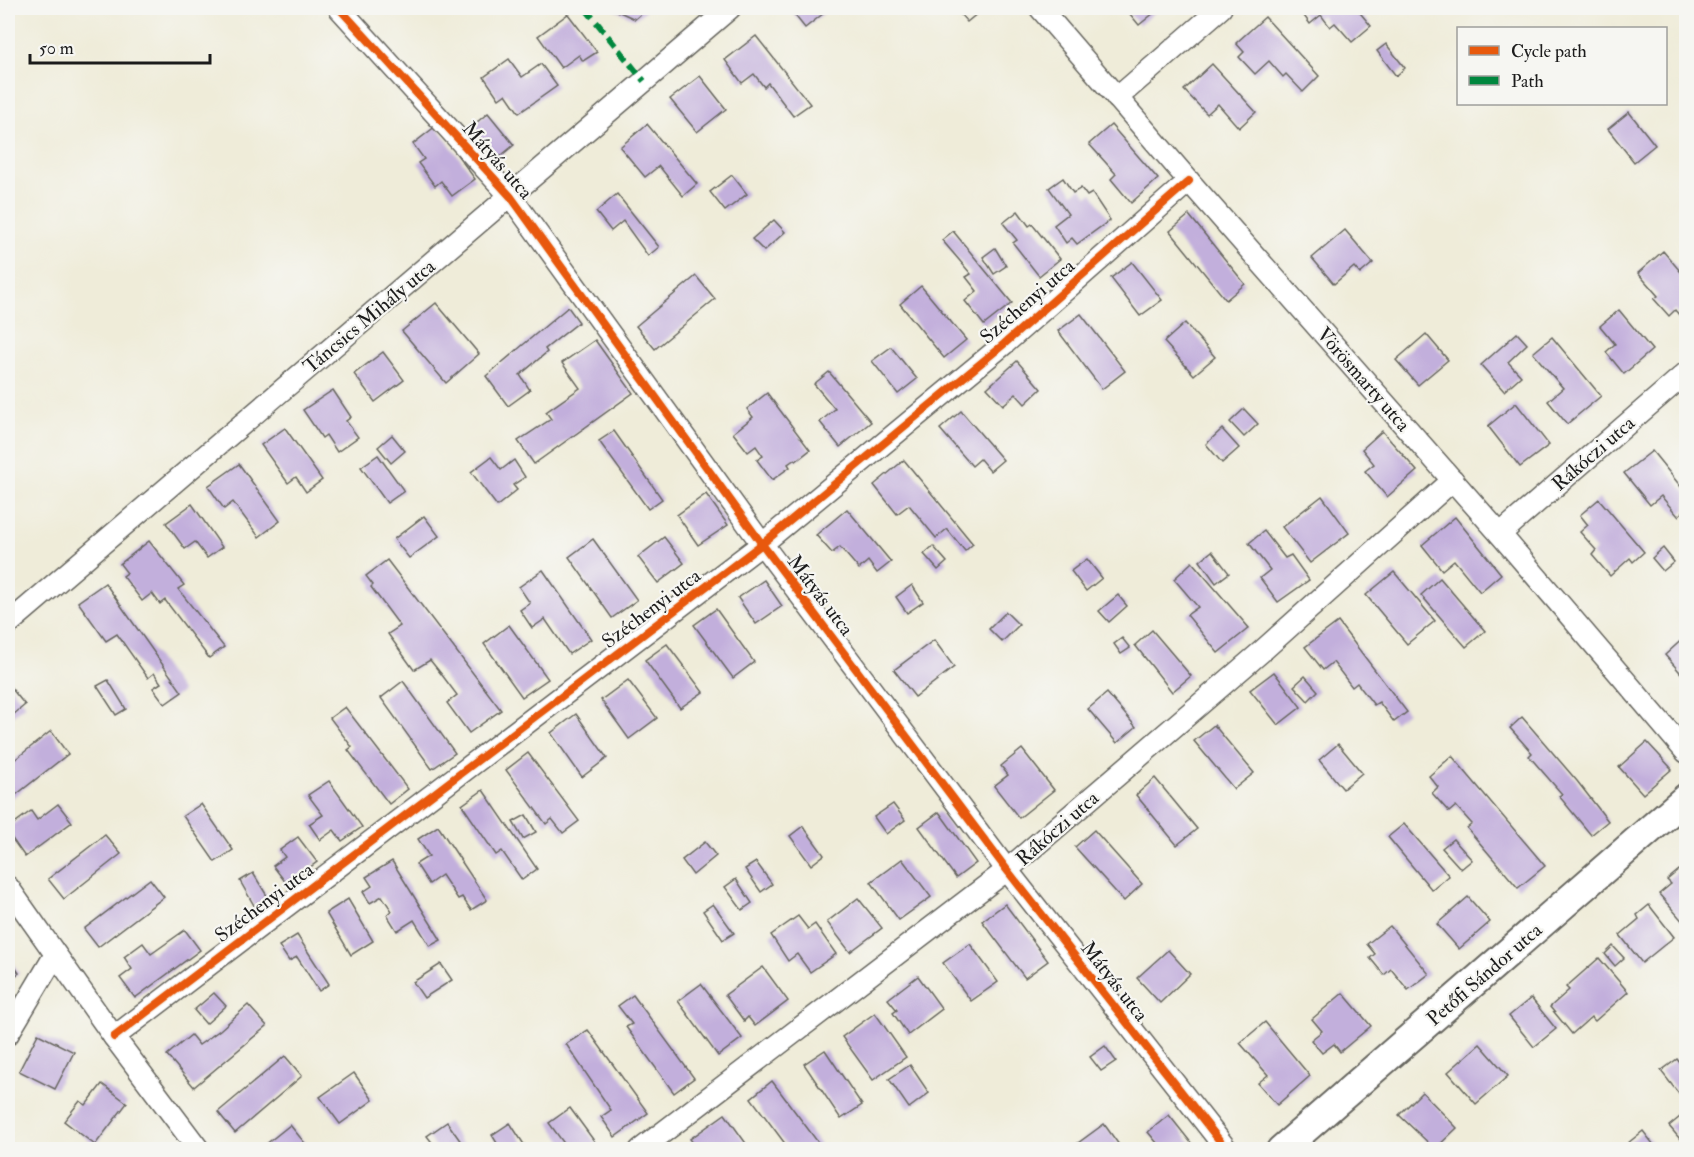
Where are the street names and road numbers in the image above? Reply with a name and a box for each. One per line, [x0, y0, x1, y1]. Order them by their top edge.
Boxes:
street label: Mátyás utca [457, 116, 539, 205]
street label: Táncsics Mihály utca [298, 253, 441, 379]
street label: Széchenyi utca [975, 253, 1080, 349]
street label: Vörösmarty utca [1312, 322, 1416, 437]
street label: Rákóczi utca [1547, 410, 1640, 496]
street label: Mátyás utca [782, 550, 860, 641]
street label: Széchenyi utca [597, 563, 706, 654]
street label: Rákóczi utca [1011, 785, 1104, 871]
street label: Széchenyi utca [210, 857, 319, 948]
street label: Petőfi Sándor utca [1422, 917, 1548, 1031]
street label: Mátyás utca [1076, 936, 1154, 1027]

